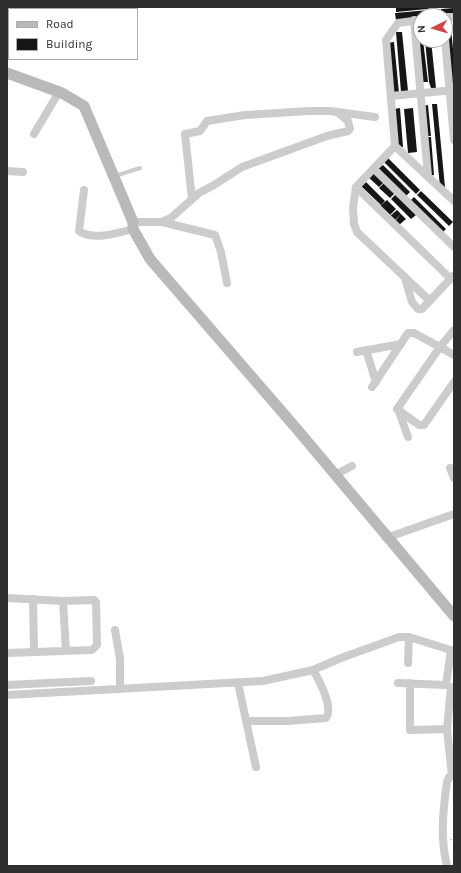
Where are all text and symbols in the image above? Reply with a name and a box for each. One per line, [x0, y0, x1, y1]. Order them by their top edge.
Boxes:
legend [8, 8, 138, 60]
north arrow [413, 8, 453, 48]
text: Road [46, 17, 74, 31]
text: N [415, 25, 428, 34]
text: Building [46, 37, 92, 51]

